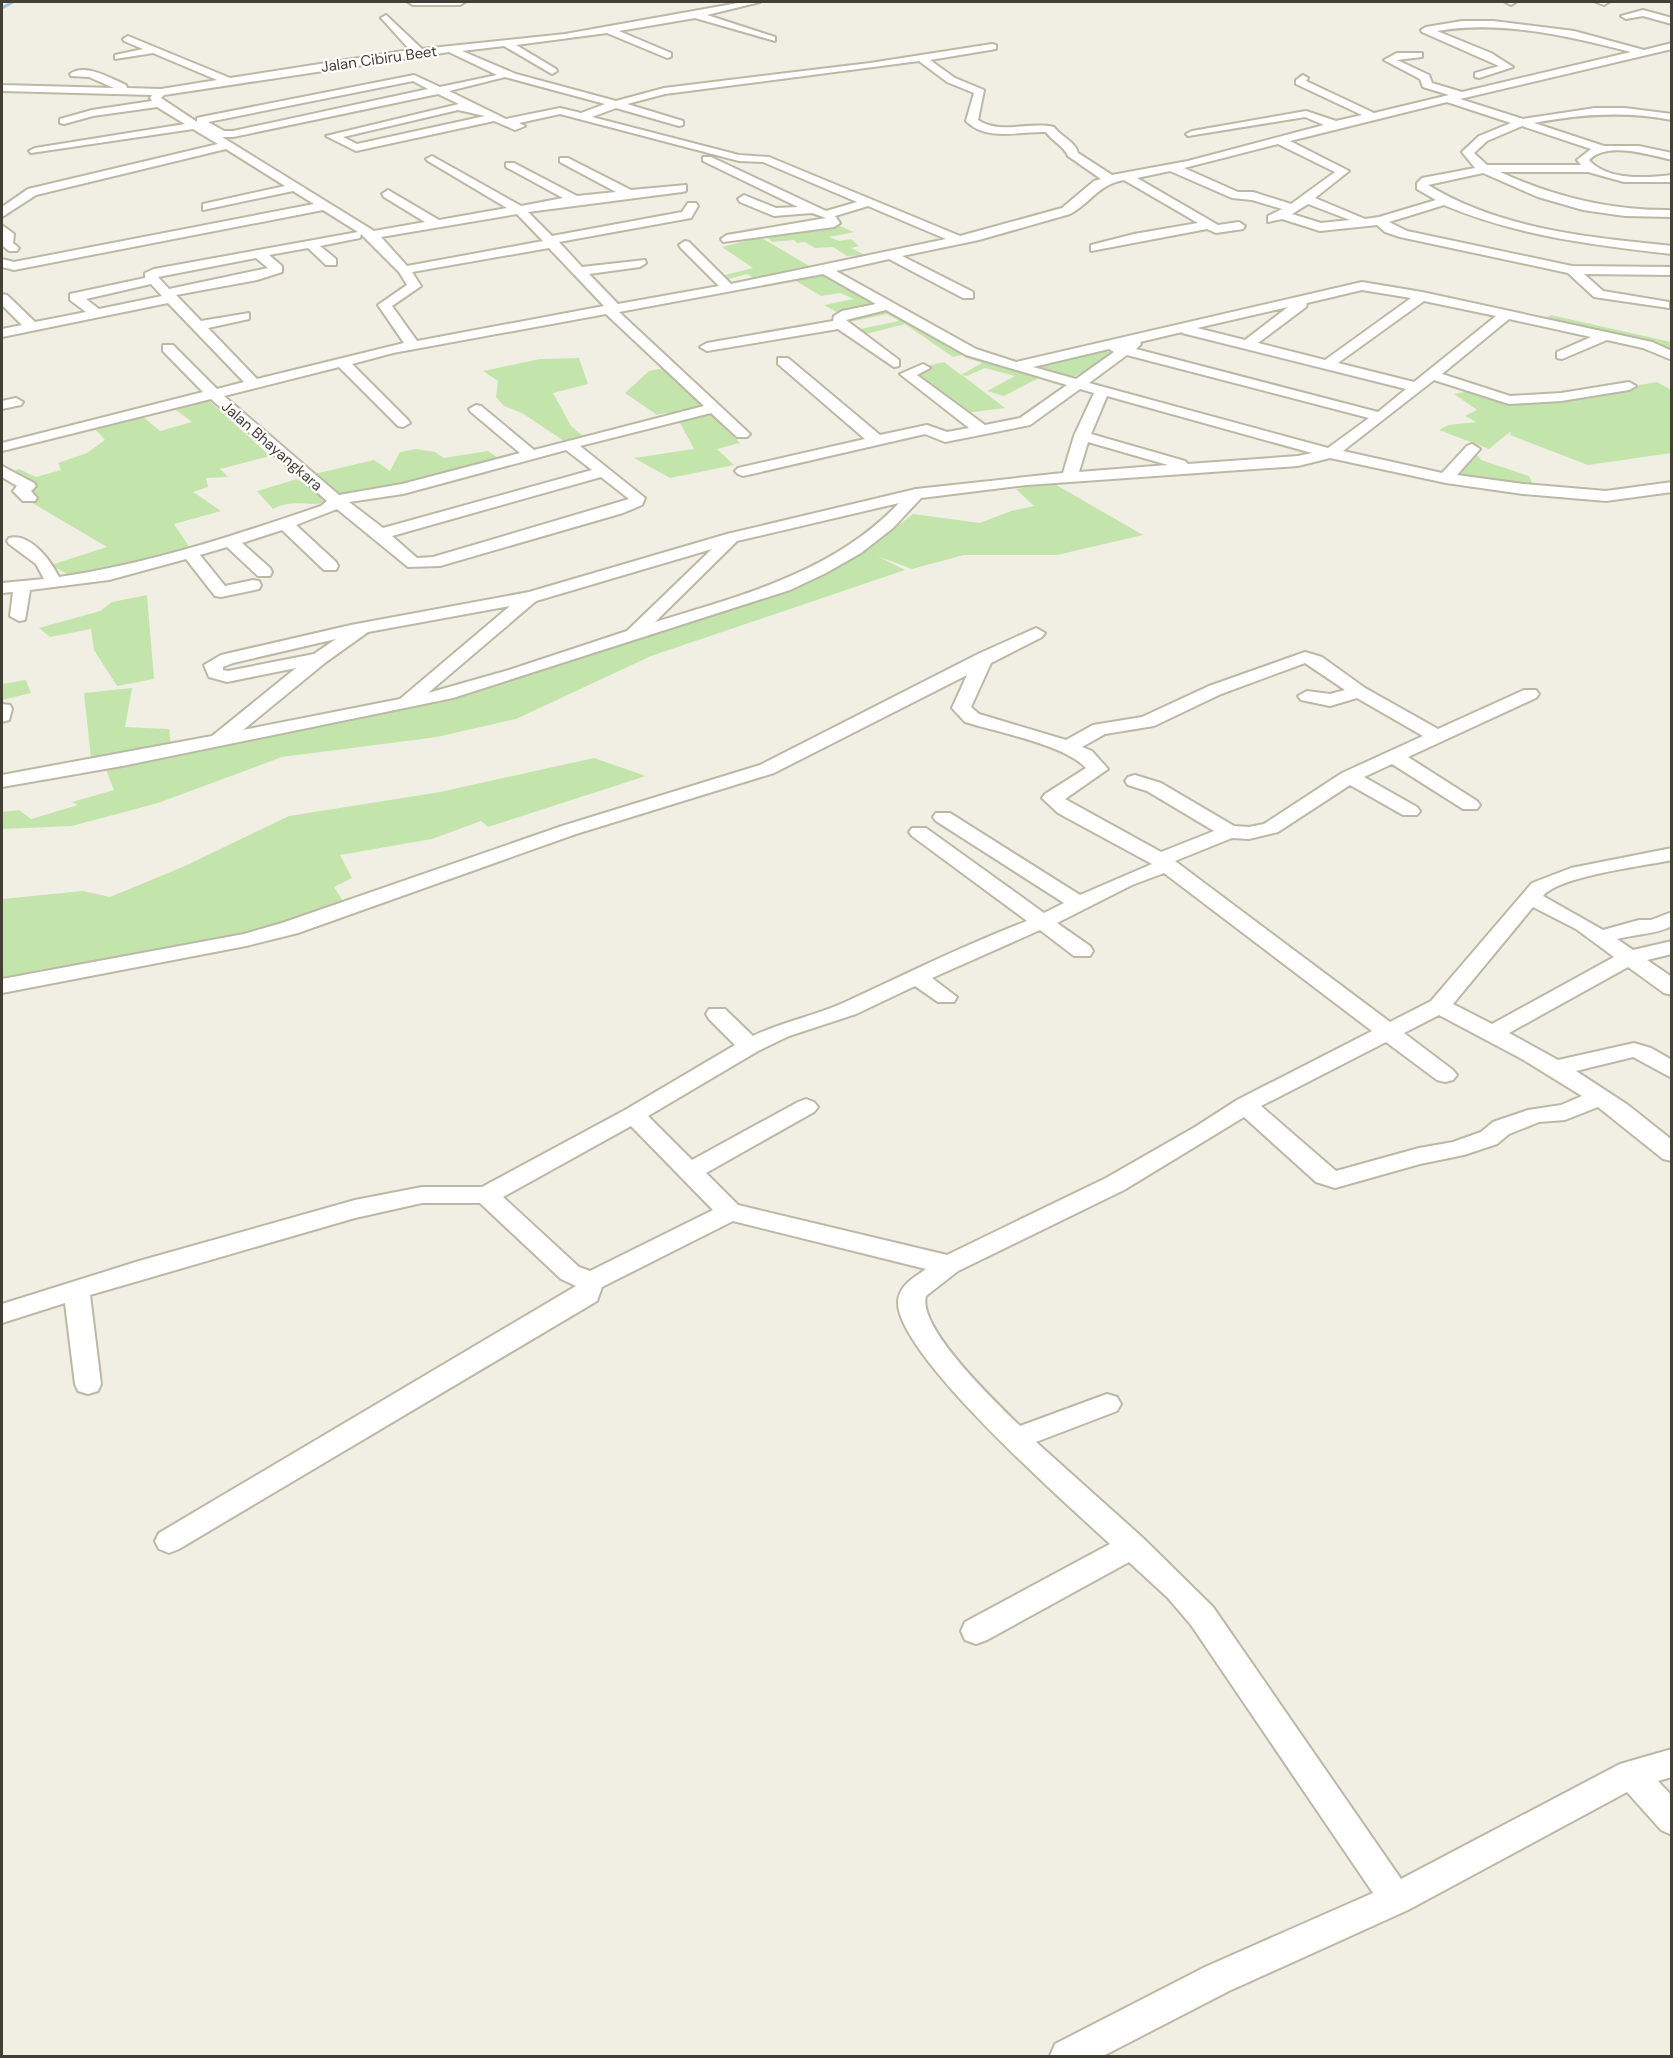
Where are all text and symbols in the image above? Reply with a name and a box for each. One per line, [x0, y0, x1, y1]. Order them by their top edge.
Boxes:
street label: Jalan Cibiru Beet [320, 41, 438, 77]
street label: Jalan Bhayangkara [217, 397, 327, 495]

